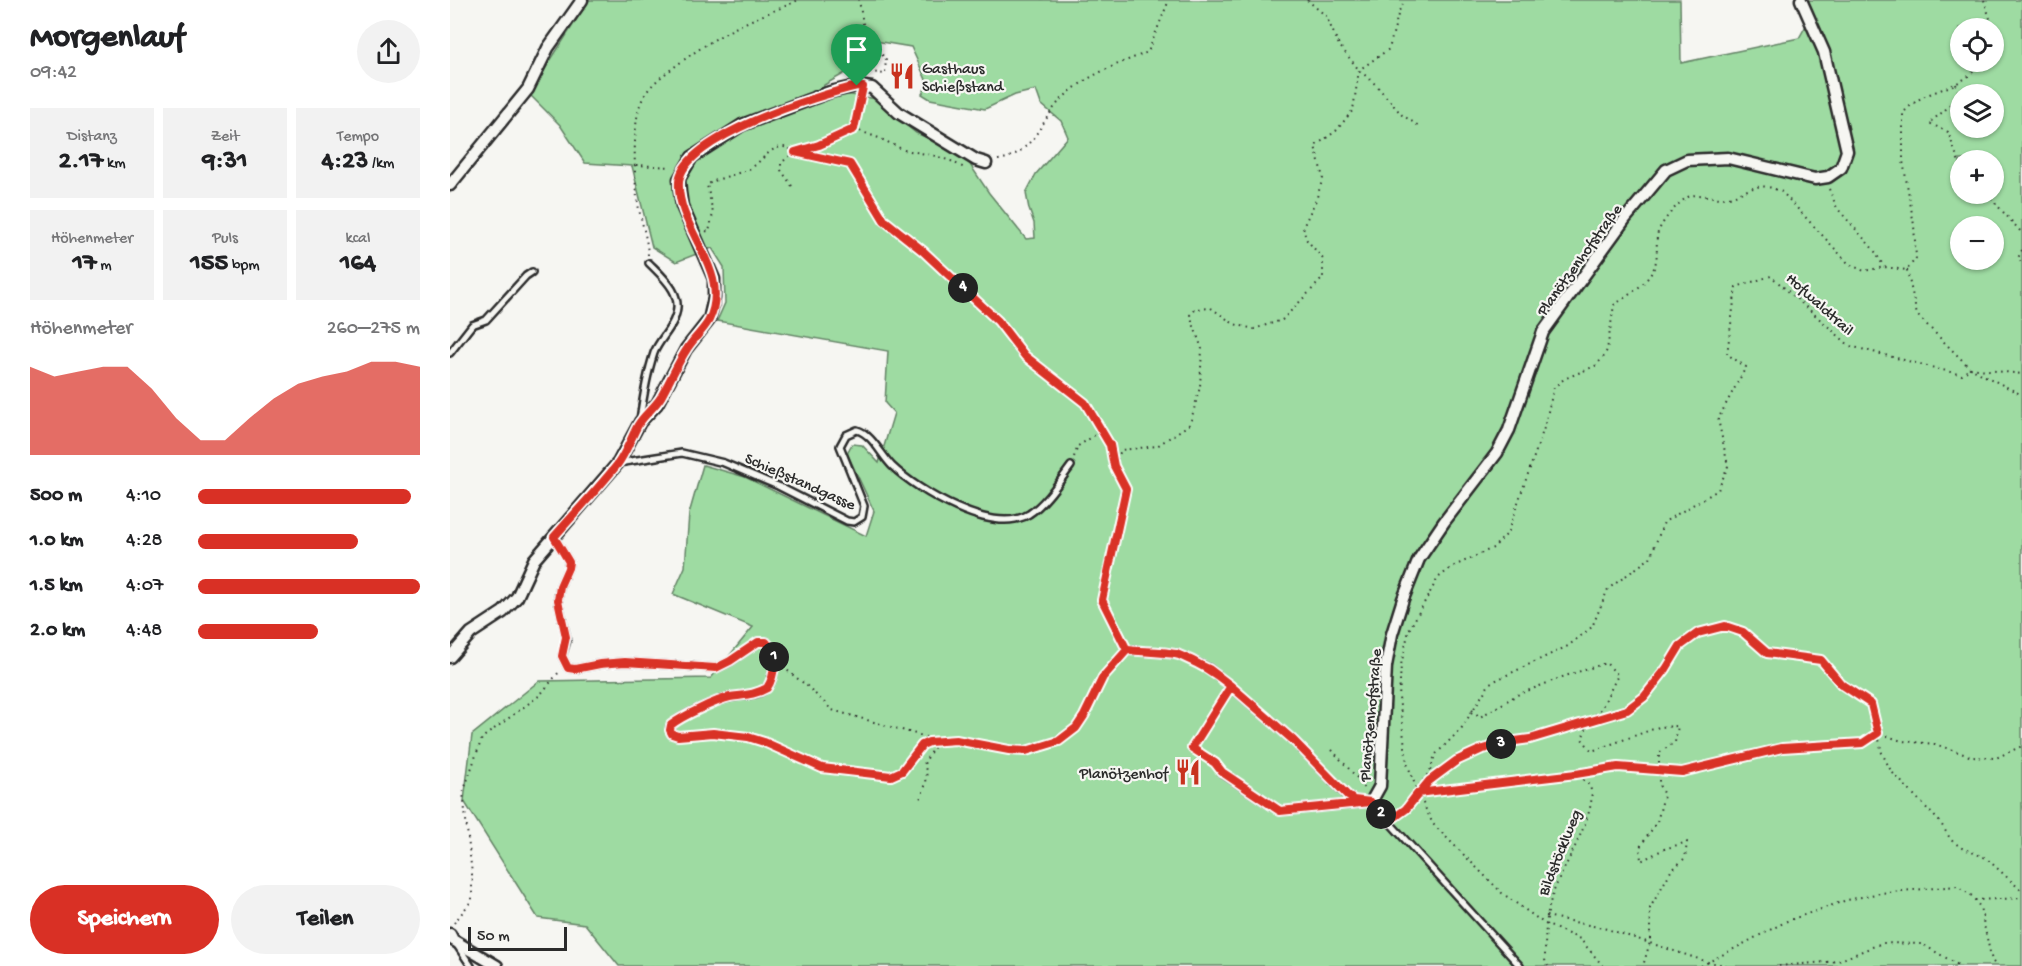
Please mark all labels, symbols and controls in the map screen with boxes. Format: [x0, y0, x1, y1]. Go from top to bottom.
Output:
map controls [1950, 18, 2004, 270]
button: locate [1950, 18, 2004, 72]
text: Morgenlauf [30, 20, 184, 58]
button: share [357, 20, 420, 83]
pin [831, 24, 882, 86]
icon: arrive [840, 33, 873, 66]
restaurant icon: Gasthaus Schießstand [887, 61, 917, 91]
place label: Gasthaus Schießstand [922, 61, 1005, 98]
text: 09:42 [30, 62, 77, 85]
button: layers [1950, 84, 2004, 138]
text: Distanz [67, 128, 117, 147]
text: Zeit [211, 128, 239, 147]
text: Tempo [337, 128, 379, 147]
text: 2.17 [58, 147, 103, 178]
text: 9:31 [202, 147, 248, 178]
text: 4:23 [322, 147, 368, 178]
button: + [1950, 150, 2004, 204]
text: km [103, 155, 126, 174]
text: /km [368, 155, 394, 174]
street label: Planötzenhofstraße [1533, 201, 1628, 321]
button: − [1950, 216, 2004, 270]
text: Höhenmeter [51, 230, 133, 249]
text: Puls [212, 230, 238, 249]
text: kcal [346, 230, 370, 249]
text: 17 [72, 249, 96, 280]
text: 155 [190, 249, 228, 280]
text: 164 [340, 249, 376, 280]
text: m [96, 257, 112, 276]
text: bpm [228, 257, 260, 276]
street label: Hofwaldtrail [1781, 270, 1856, 341]
pin: 4 [948, 273, 978, 303]
text: 4 [959, 278, 967, 297]
text: Höhenmeter [30, 318, 132, 341]
text: 260–275 m [327, 318, 420, 341]
street label: Schießstandgasse [741, 450, 859, 516]
text: 500 m [30, 485, 82, 508]
text: 4:10 [126, 485, 161, 508]
text: 1.0 km [30, 530, 84, 553]
text: 4:28 [126, 530, 163, 553]
text: 1.5 km [30, 575, 83, 598]
text: 4:07 [126, 575, 164, 598]
text: 2.0 km [30, 620, 85, 643]
text: 4:48 [126, 620, 162, 643]
pin: 1 [759, 642, 789, 672]
text: 1 [771, 647, 777, 666]
street label: Planötzenhofstraße [1357, 647, 1388, 784]
pin: 3 [1486, 729, 1516, 759]
text: 3 [1497, 734, 1505, 753]
restaurant icon: Planötzenhof [1173, 757, 1203, 787]
place label: Planötzenhof [1079, 766, 1169, 785]
pin: 2 [1366, 799, 1396, 829]
text: 2 [1377, 804, 1385, 823]
street label: Bildstöcklweg [1535, 808, 1587, 900]
button: Speichern [30, 885, 219, 954]
button: Teilen [231, 885, 420, 954]
scale bar [468, 924, 567, 952]
text: 50 m [477, 928, 510, 947]

